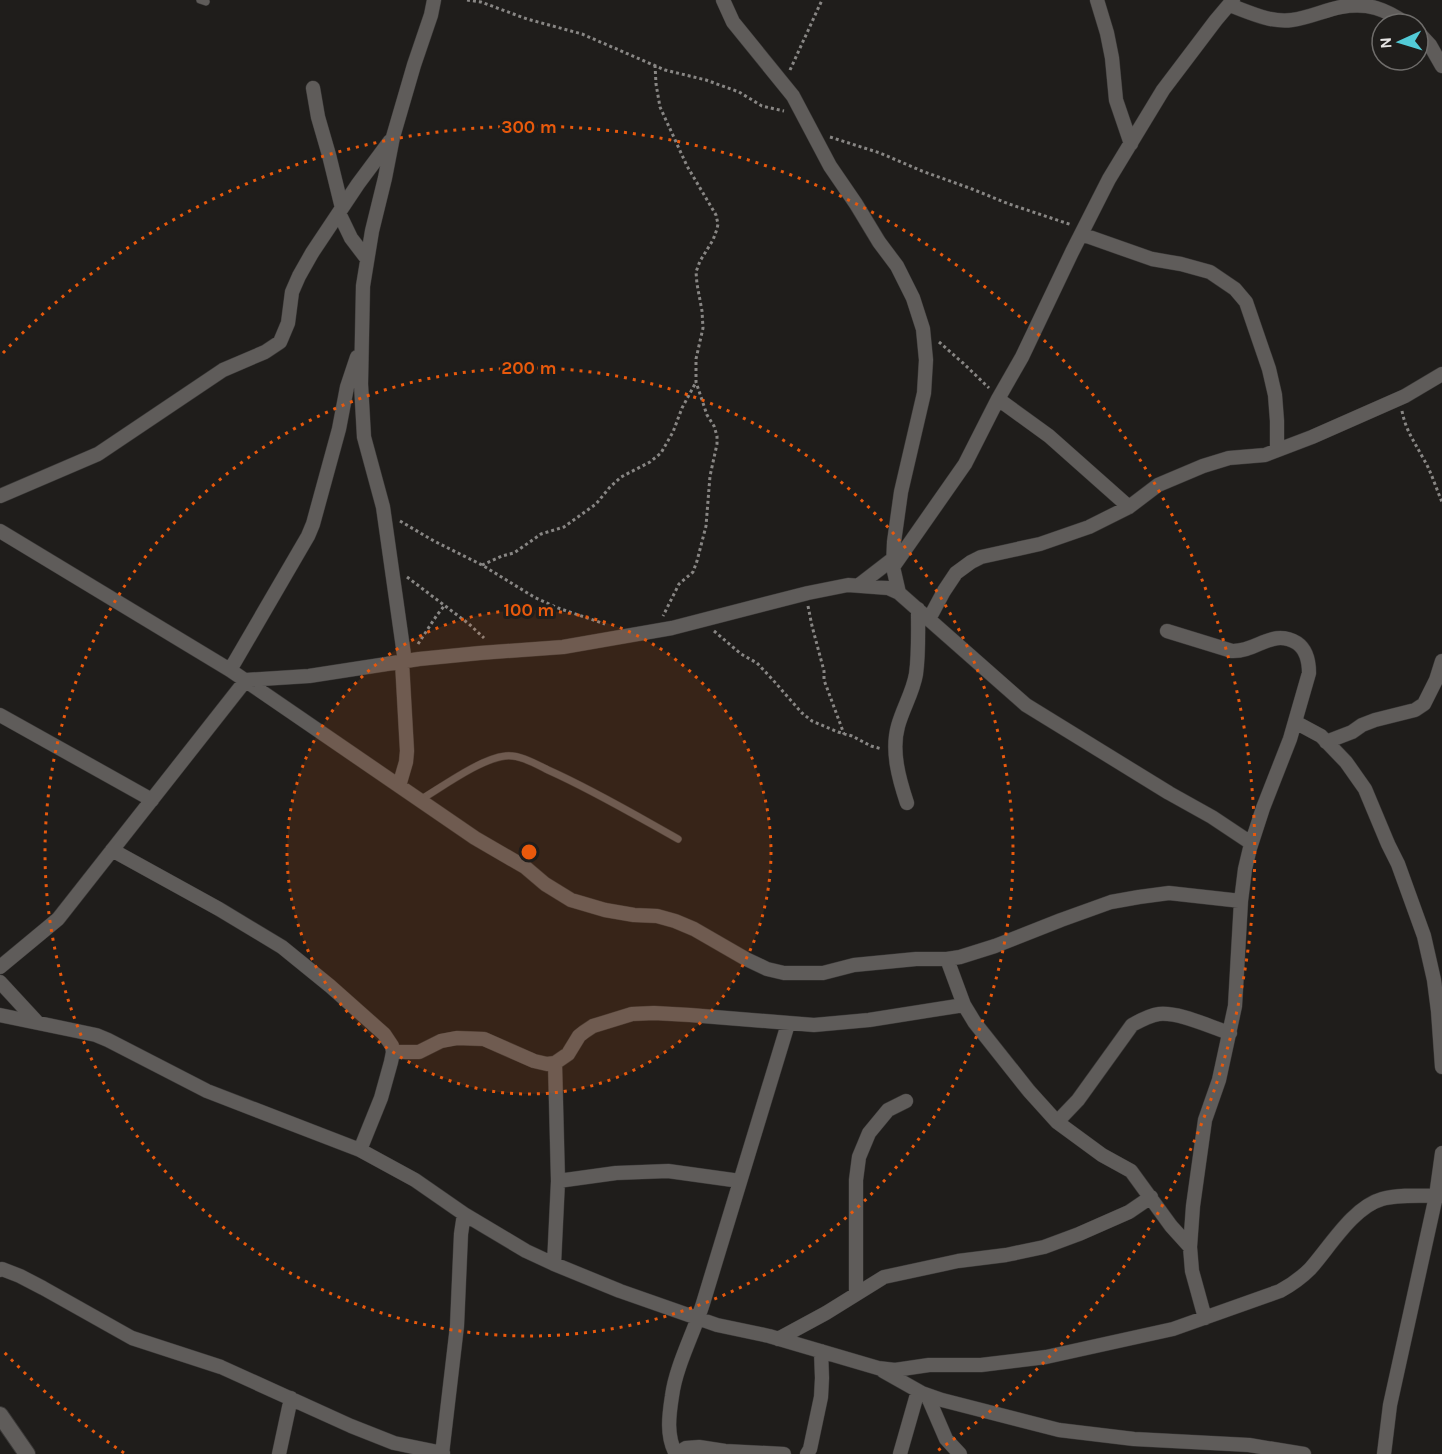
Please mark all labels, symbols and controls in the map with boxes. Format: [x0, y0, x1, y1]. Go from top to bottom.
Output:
north arrow [1370, 12, 1430, 72]
text: N [1376, 37, 1395, 49]
text: 300 m [501, 116, 557, 138]
text: 200 m [501, 357, 557, 379]
text: 100 m [504, 599, 554, 621]
centre of rings [519, 842, 539, 862]

